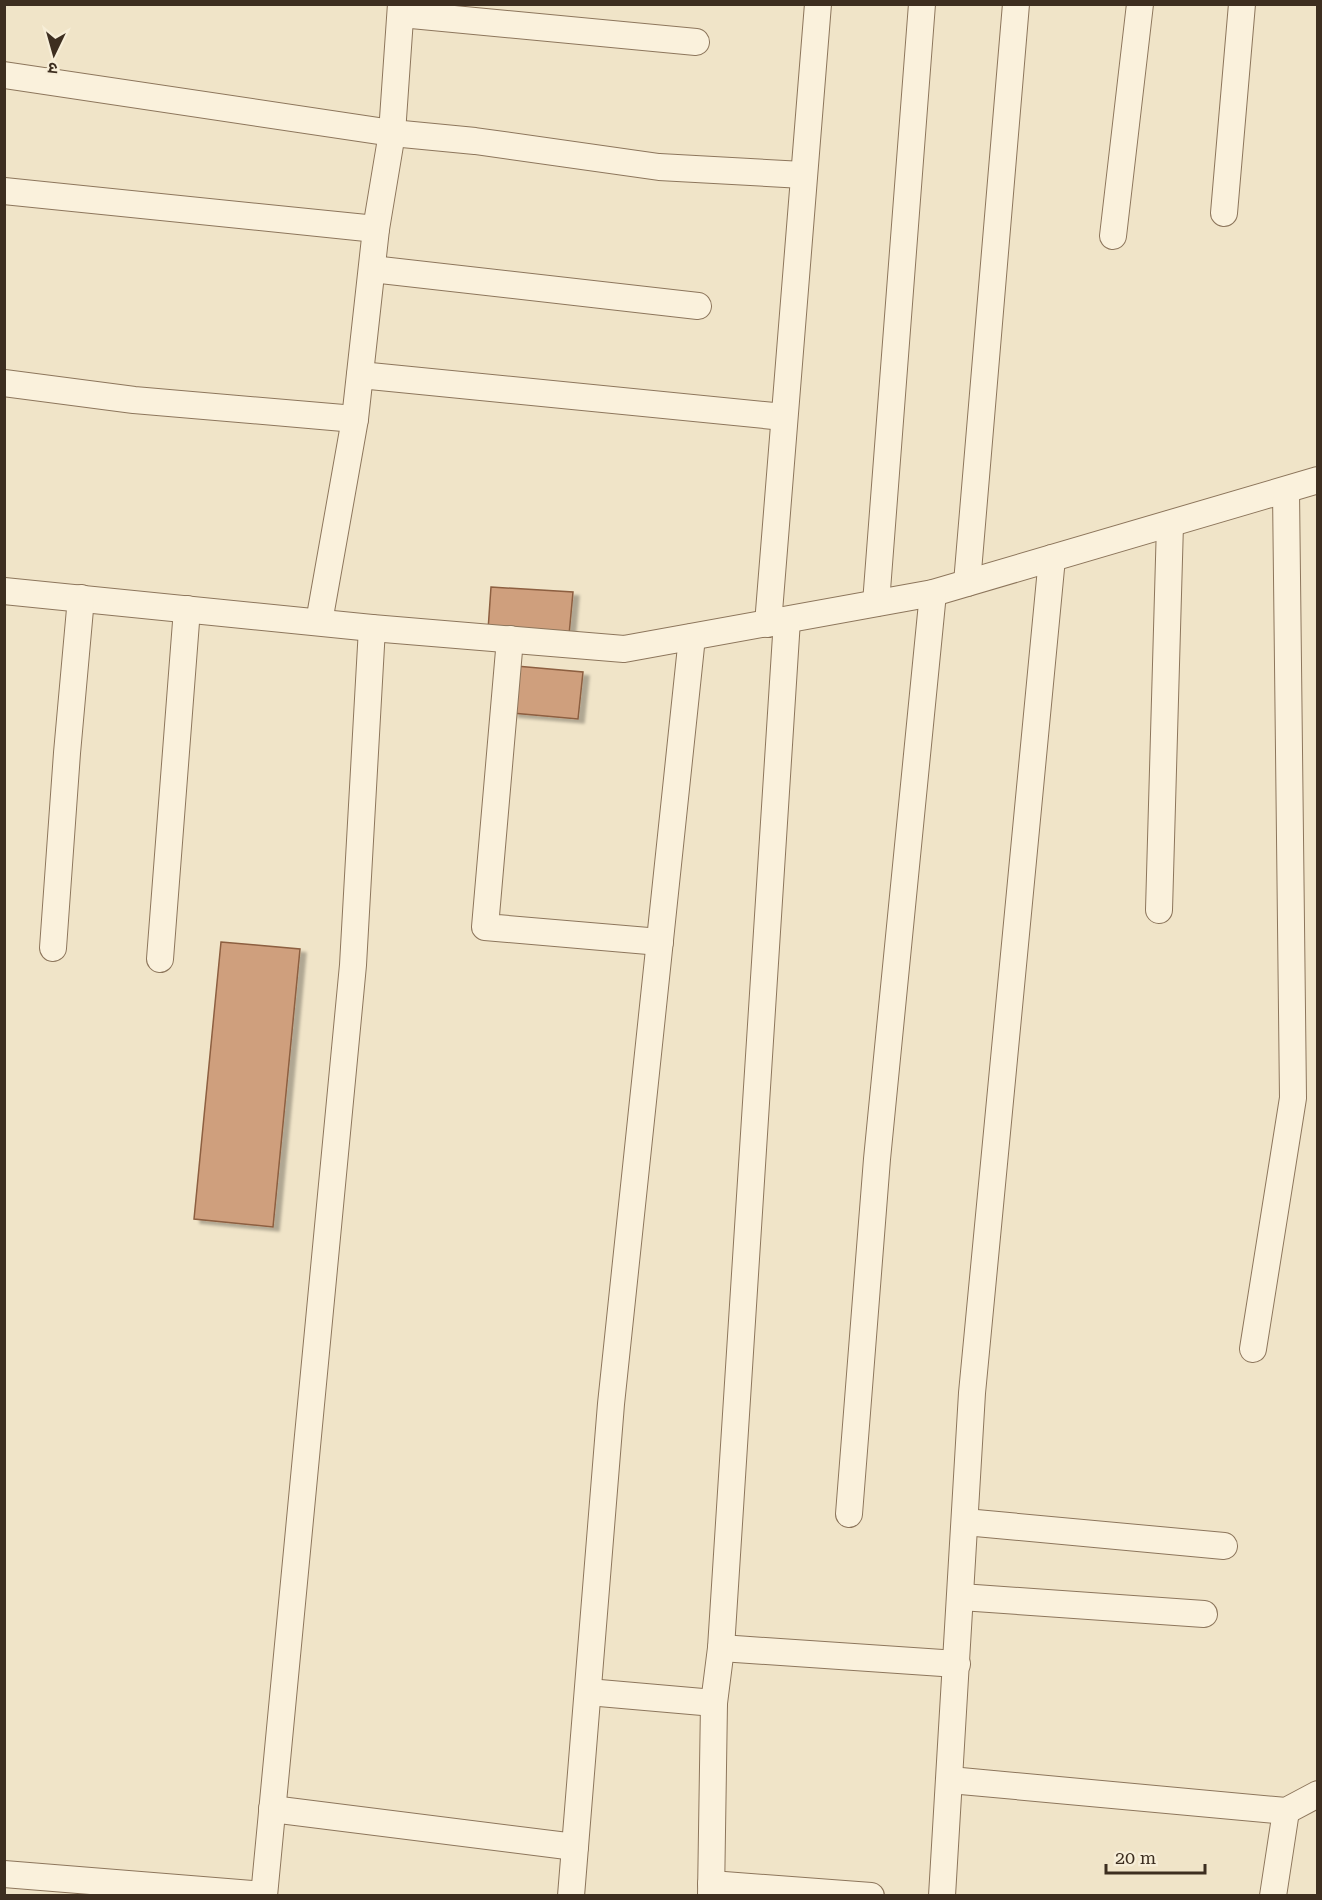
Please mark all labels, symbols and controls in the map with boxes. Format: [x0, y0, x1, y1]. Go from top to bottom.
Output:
north arrow [24, 24, 84, 84]
text: उ [47, 59, 58, 78]
scale bar [1106, 1837, 1205, 1875]
text: 20 m [1115, 1847, 1156, 1868]

